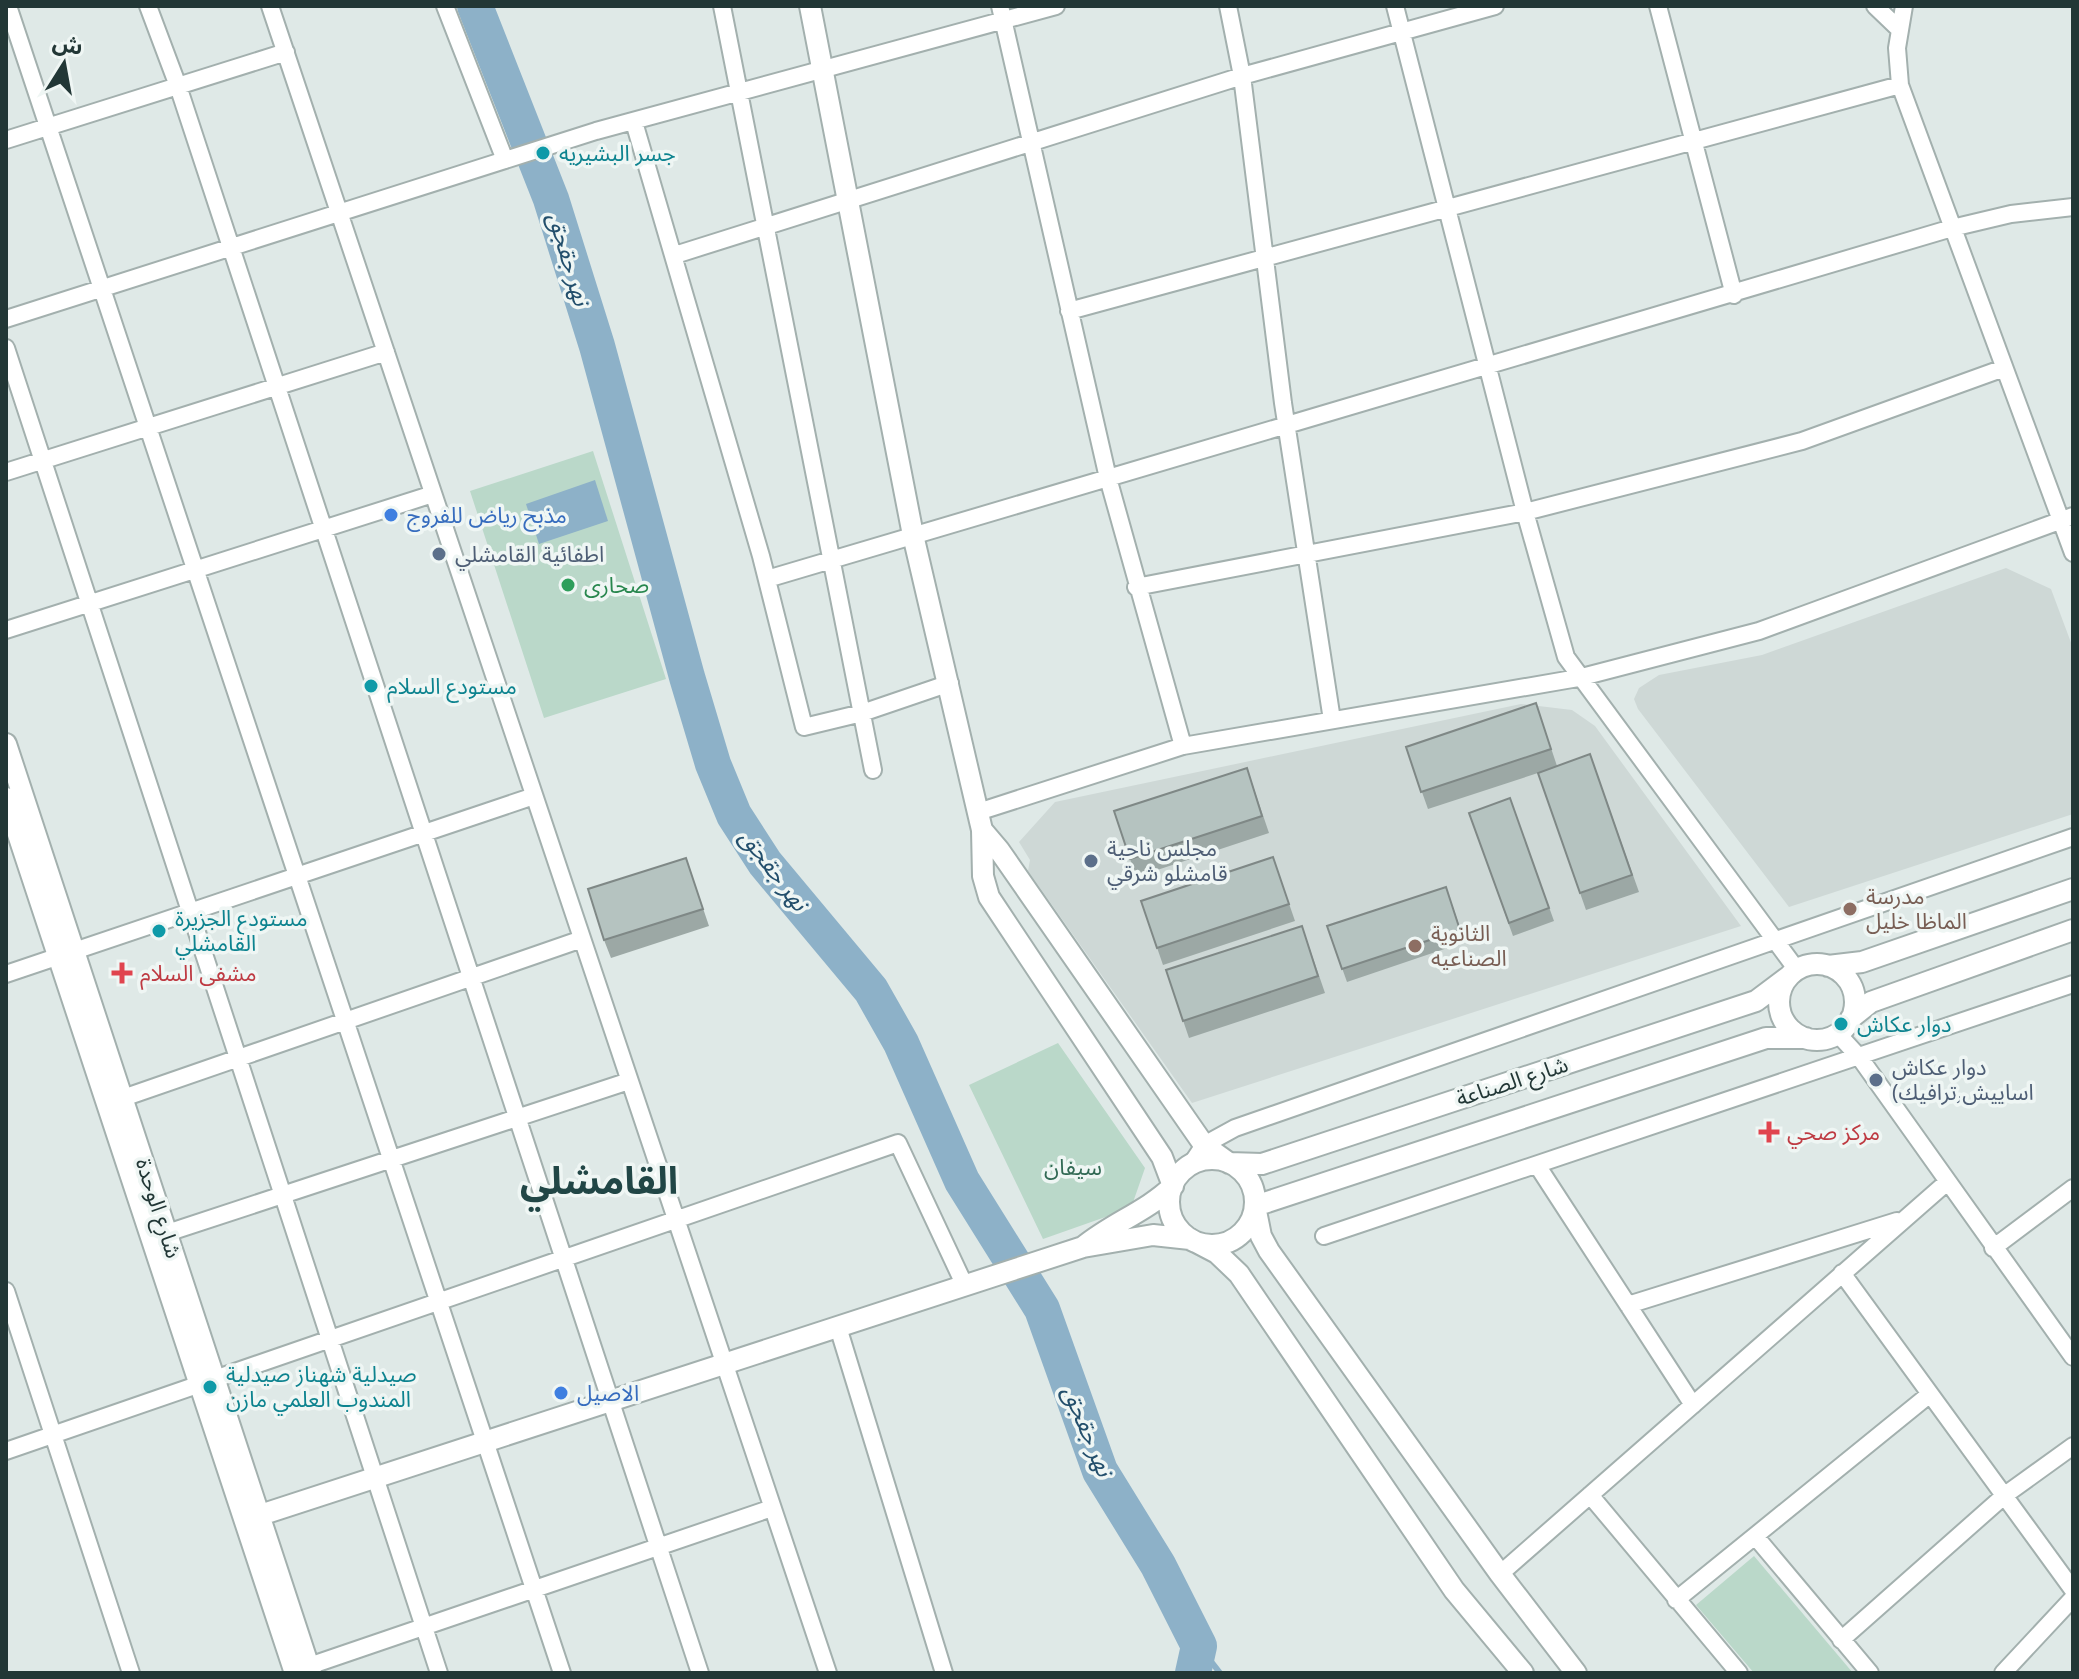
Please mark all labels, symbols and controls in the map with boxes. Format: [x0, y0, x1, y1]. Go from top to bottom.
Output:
north arrow [24, 24, 104, 104]
text: ش [50, 26, 86, 61]
place label: جسر البشيريه [559, 137, 676, 167]
marker: جسر البشيريه [534, 144, 552, 162]
water label: نهر جقجق [541, 208, 600, 311]
place label: مذبح رياض للفروج [407, 499, 567, 532]
marker: مذبح رياض للفروج [382, 506, 400, 524]
place label: اطفائية القامشلي [455, 538, 604, 571]
marker: اطفائية القامشلي [430, 545, 448, 563]
place label: صحارى [584, 569, 649, 599]
marker: صحارى [559, 576, 577, 594]
place label: مستودع السلام [387, 670, 517, 703]
marker: مستودع السلام [362, 677, 380, 695]
water label: نهر جقجق [733, 821, 818, 918]
place label: مجلس ناحية قامشلو شرقي [1107, 832, 1228, 890]
marker: مجلس ناحية قامشلو شرقي [1082, 852, 1100, 870]
place label: مدرسة الماظا خليل [1866, 880, 1967, 935]
marker: مدرسة الماظا خليل [1841, 900, 1859, 918]
place label: مستودع الجزيرة القامشلي [175, 902, 308, 960]
place label: الثانوية الصناعيه [1431, 917, 1507, 972]
marker: مستودع الجزيرة القامشلي [150, 922, 168, 940]
marker: الثانوية الصناعيه [1406, 937, 1424, 955]
place label: مشفى السلام [140, 957, 257, 990]
marker: مشفى السلام [111, 962, 133, 984]
place label: دوار عكاش [1857, 1008, 1952, 1038]
marker: دوار عكاش [1832, 1015, 1850, 1033]
street label: شارع الصناعة [1452, 1048, 1572, 1115]
place label: دوار عكاش (اساييش٫ترافيك [1892, 1051, 2034, 1106]
marker: دوار عكاش (اساييش٫ترافيك [1867, 1071, 1885, 1089]
place label: مركز صحي [1787, 1116, 1880, 1149]
marker: مركز صحي [1758, 1121, 1780, 1143]
park label: سيفان [1044, 1151, 1102, 1181]
district label: القامشلي [520, 1153, 678, 1212]
street label: شارع الوحدة [127, 1154, 190, 1262]
place label: صيدلية شهناز صيدلية المندوب العلمي مازن [226, 1358, 417, 1416]
place label: الاصيل [577, 1377, 639, 1407]
marker: صيدلية شهناز صيدلية المندوب العلمي مازن [201, 1378, 219, 1396]
water label: نهر جقجق [1056, 1380, 1123, 1482]
marker: الاصيل [552, 1384, 570, 1402]

